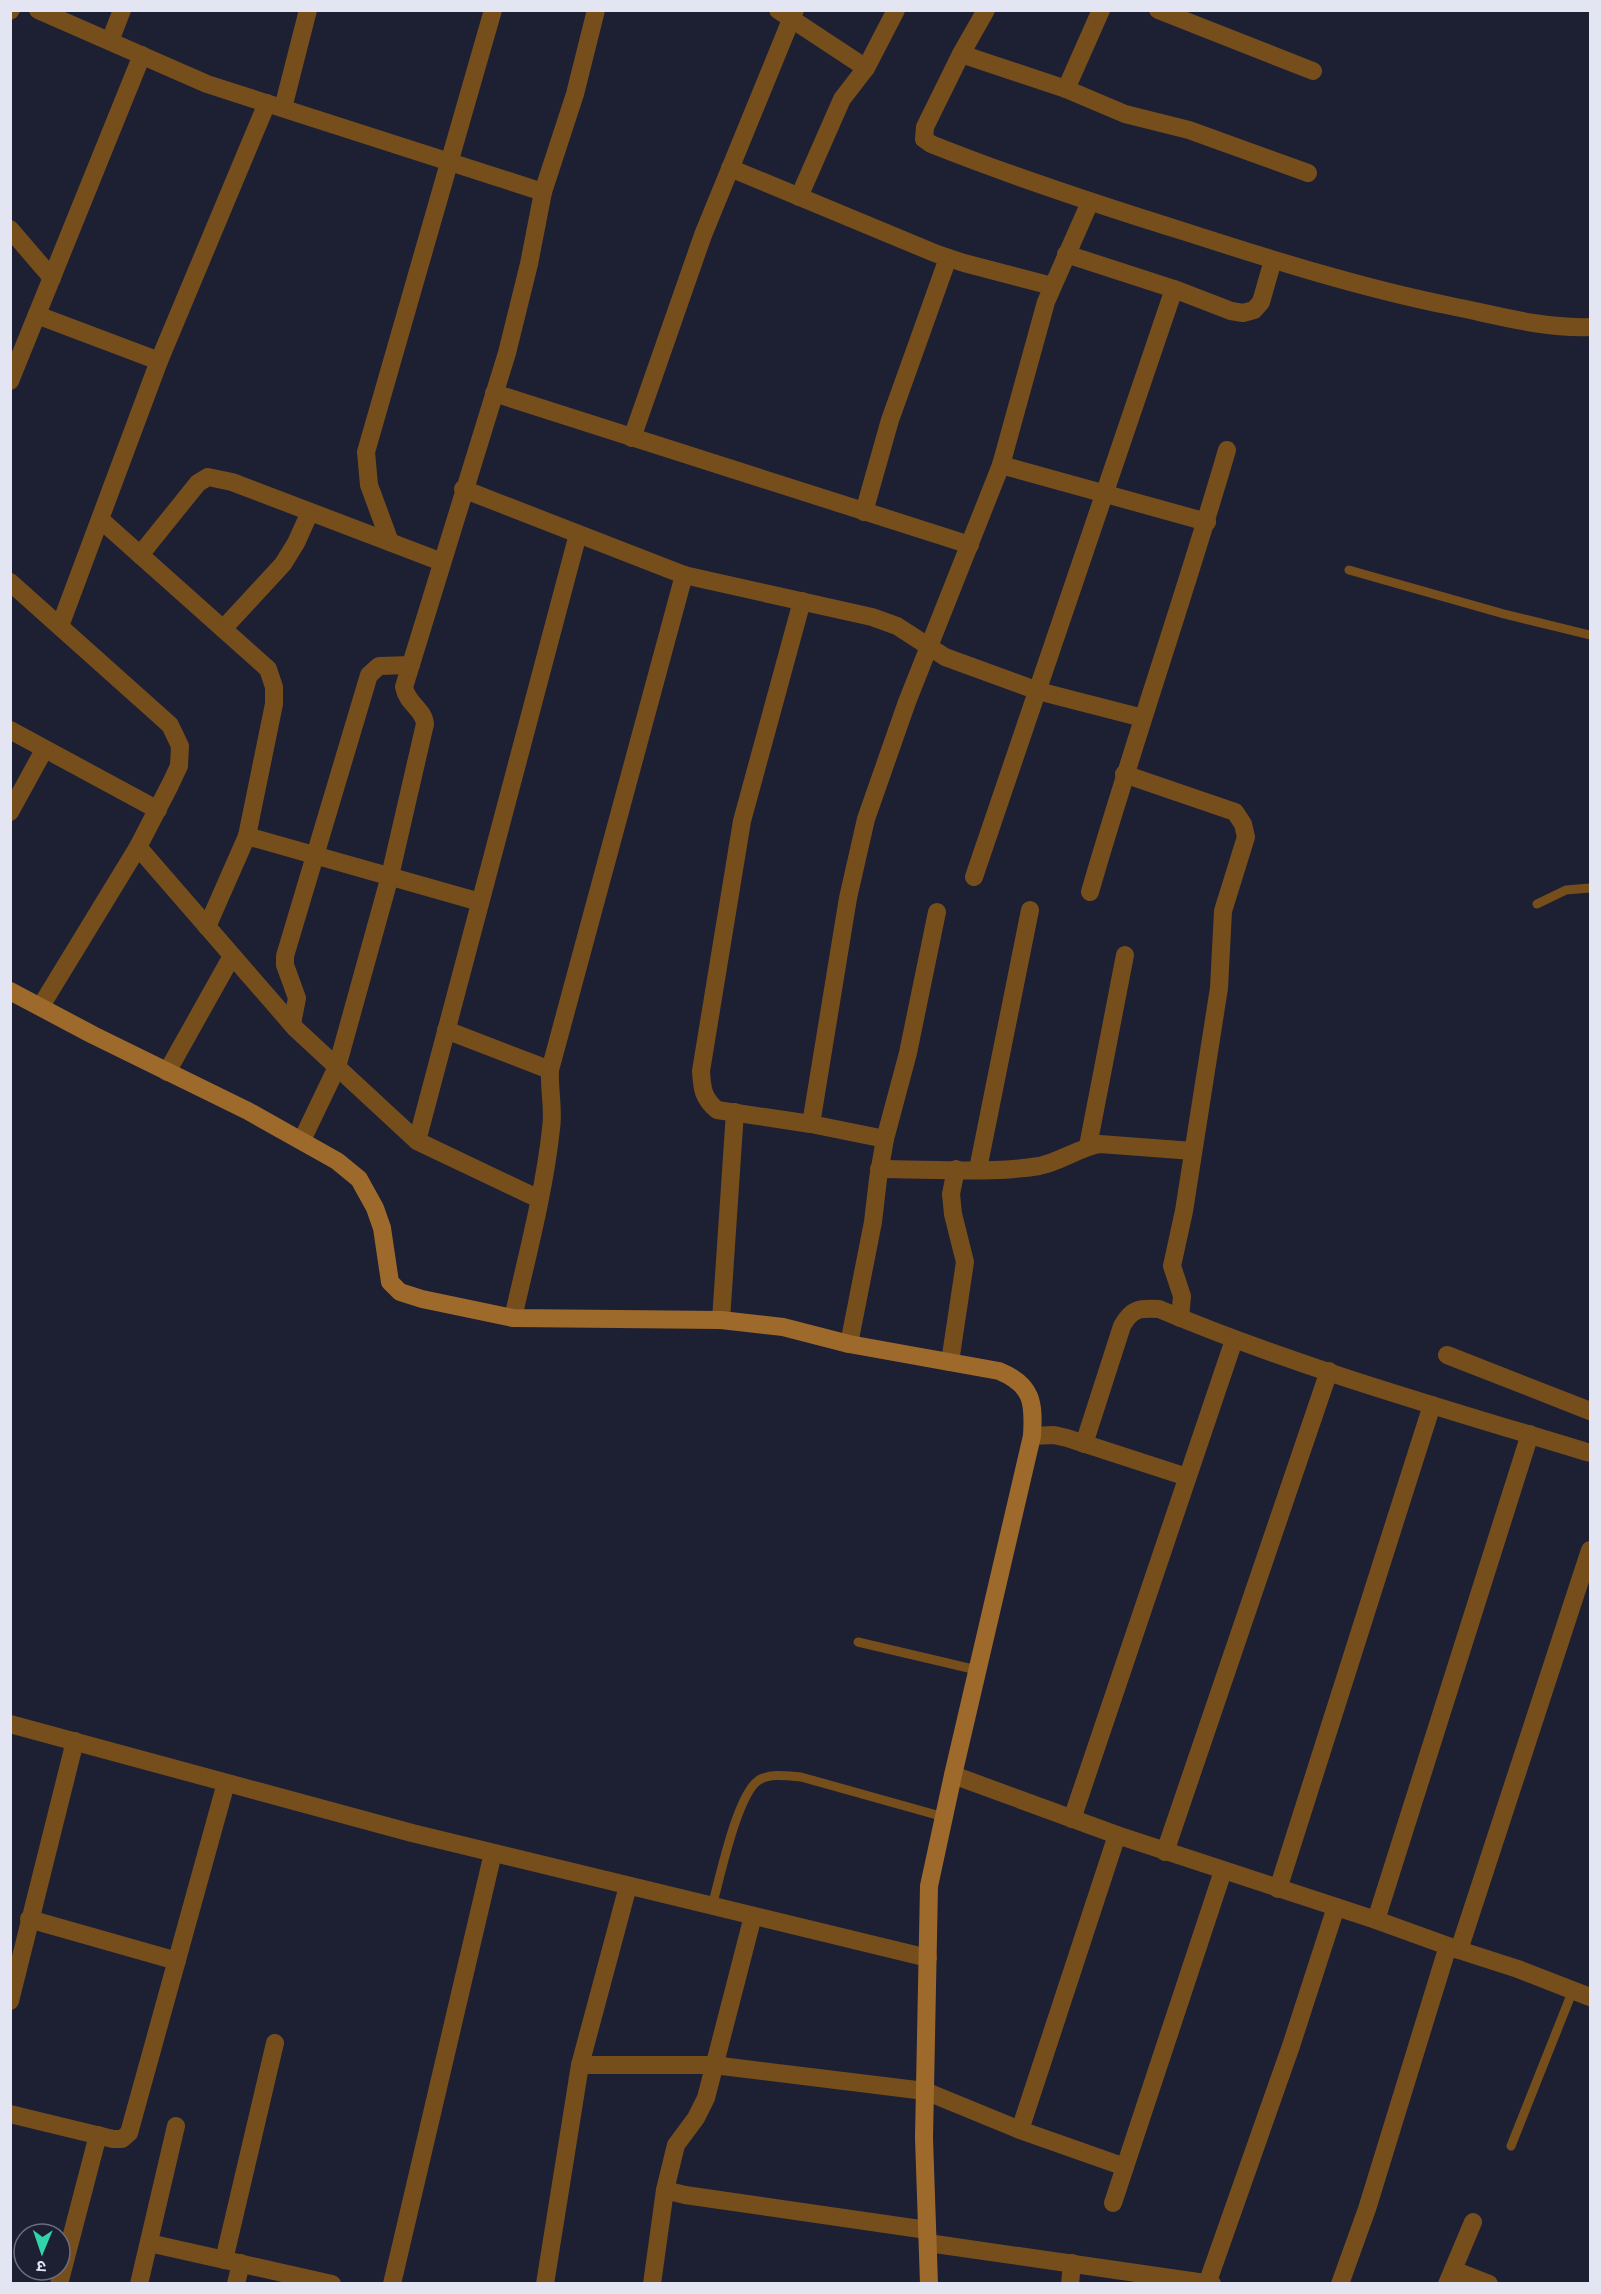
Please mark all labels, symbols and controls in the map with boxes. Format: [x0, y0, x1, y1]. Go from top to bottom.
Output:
north arrow [12, 2222, 72, 2282]
text: उ [36, 2257, 47, 2276]

